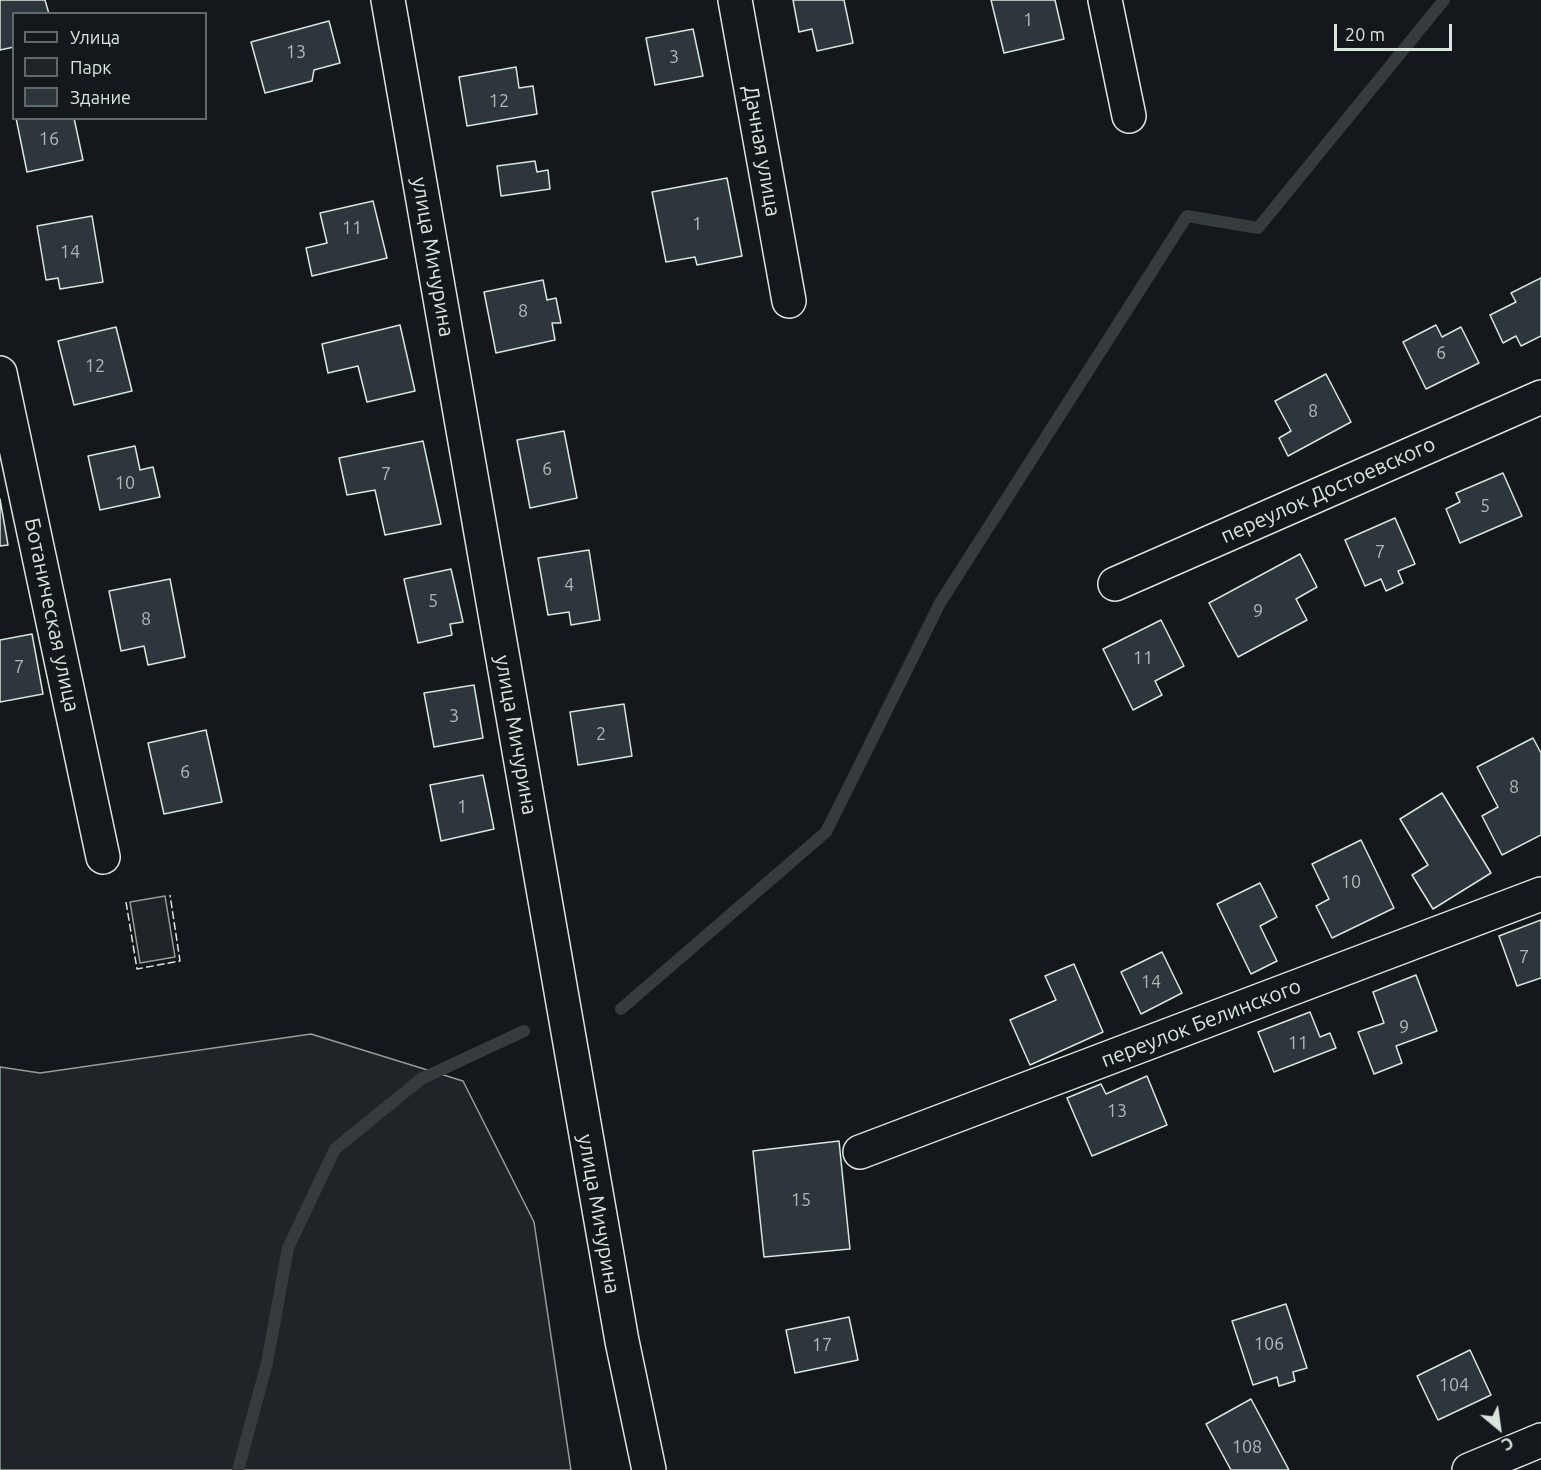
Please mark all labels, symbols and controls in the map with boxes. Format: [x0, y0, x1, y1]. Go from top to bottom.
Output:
house number: 1 [1023, 9, 1033, 31]
legend [12, 12, 207, 120]
scale bar [1337, 12, 1456, 50]
text: 20 m [1345, 24, 1385, 44]
text: Улица [70, 27, 120, 47]
house number: 13 [286, 41, 306, 63]
house number: 3 [669, 46, 679, 68]
text: Парк [70, 57, 111, 77]
street label: Дачная улица [738, 83, 786, 219]
text: Здание [70, 87, 131, 107]
house number: 12 [489, 90, 509, 112]
house number: 16 [39, 128, 59, 150]
street label: улица Мичурина [407, 175, 459, 339]
house number: 1 [692, 213, 702, 235]
house number: 11 [342, 217, 362, 239]
house number: 14 [60, 241, 80, 263]
house number: 8 [518, 300, 528, 322]
house number: 6 [1436, 342, 1446, 364]
house number: 12 [85, 355, 105, 377]
house number: 8 [1308, 400, 1318, 422]
street label: переулок Достоевского [1217, 431, 1439, 549]
house number: 6 [542, 458, 552, 480]
house number: 7 [381, 463, 391, 485]
house number: 10 [115, 472, 135, 494]
house number: 5 [1480, 495, 1490, 517]
street label: Ботаническая улица [19, 516, 85, 714]
house number: 7 [1375, 541, 1385, 563]
house number: 4 [564, 574, 574, 596]
house number: 5 [428, 590, 438, 612]
house number: 9 [1253, 600, 1263, 622]
house number: 8 [141, 608, 151, 630]
house number: 11 [1133, 647, 1153, 669]
street label: улица Мичурина [490, 653, 542, 817]
house number: 7 [14, 656, 24, 678]
house number: 3 [449, 705, 459, 727]
house number: 2 [596, 723, 606, 745]
house number: 6 [180, 761, 190, 783]
house number: 8 [1509, 776, 1519, 798]
house number: 1 [457, 796, 467, 818]
house number: 10 [1341, 871, 1361, 893]
house number: 7 [1519, 946, 1529, 968]
house number: 14 [1141, 971, 1161, 993]
street label: переулок Белинского [1097, 973, 1305, 1073]
house number: 9 [1399, 1016, 1409, 1038]
house number: 11 [1288, 1032, 1308, 1054]
house number: 13 [1107, 1100, 1127, 1122]
street label: улица Мичурина [573, 1132, 625, 1296]
house number: 15 [791, 1189, 811, 1211]
house number: 106 [1254, 1333, 1284, 1355]
house number: 17 [812, 1334, 832, 1356]
house number: 104 [1439, 1374, 1469, 1396]
north arrow [1469, 1398, 1529, 1458]
text: С [1499, 1433, 1517, 1454]
house number: 108 [1232, 1436, 1262, 1458]

